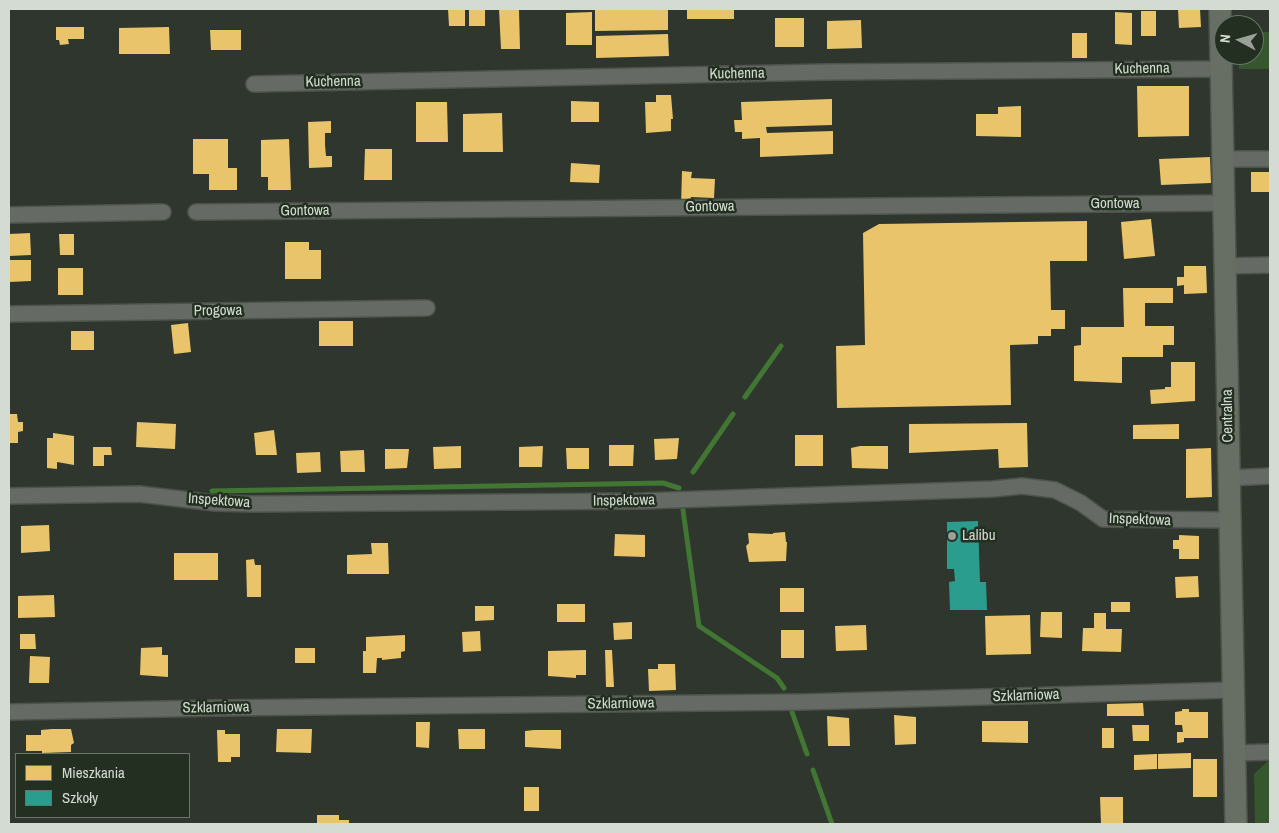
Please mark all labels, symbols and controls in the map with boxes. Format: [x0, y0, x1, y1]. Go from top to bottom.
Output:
north arrow [1214, 15, 1264, 65]
text: N [1216, 33, 1234, 44]
street label: Kuchenna [1114, 60, 1170, 78]
street label: Kuchenna [709, 65, 765, 83]
street label: Kuchenna [305, 73, 361, 91]
street label: Gontowa [1090, 195, 1140, 213]
street label: Gontowa [685, 198, 735, 216]
street label: Gontowa [280, 202, 330, 220]
street label: Progowa [194, 302, 242, 320]
street label: Centralna [1219, 389, 1237, 443]
street label: Inspektowa [187, 490, 251, 512]
street label: Inspektowa [593, 491, 655, 511]
street label: Inspektowa [1109, 510, 1171, 530]
place label: Lalibu [962, 527, 996, 545]
marker: Lalibu [946, 530, 958, 542]
street label: Szklarniowa [992, 686, 1060, 706]
street label: Szklarniowa [587, 694, 655, 714]
street label: Szklarniowa [182, 698, 250, 718]
legend [15, 753, 190, 818]
text: Mieszkania [62, 762, 125, 783]
text: Szkoły [62, 787, 98, 808]

